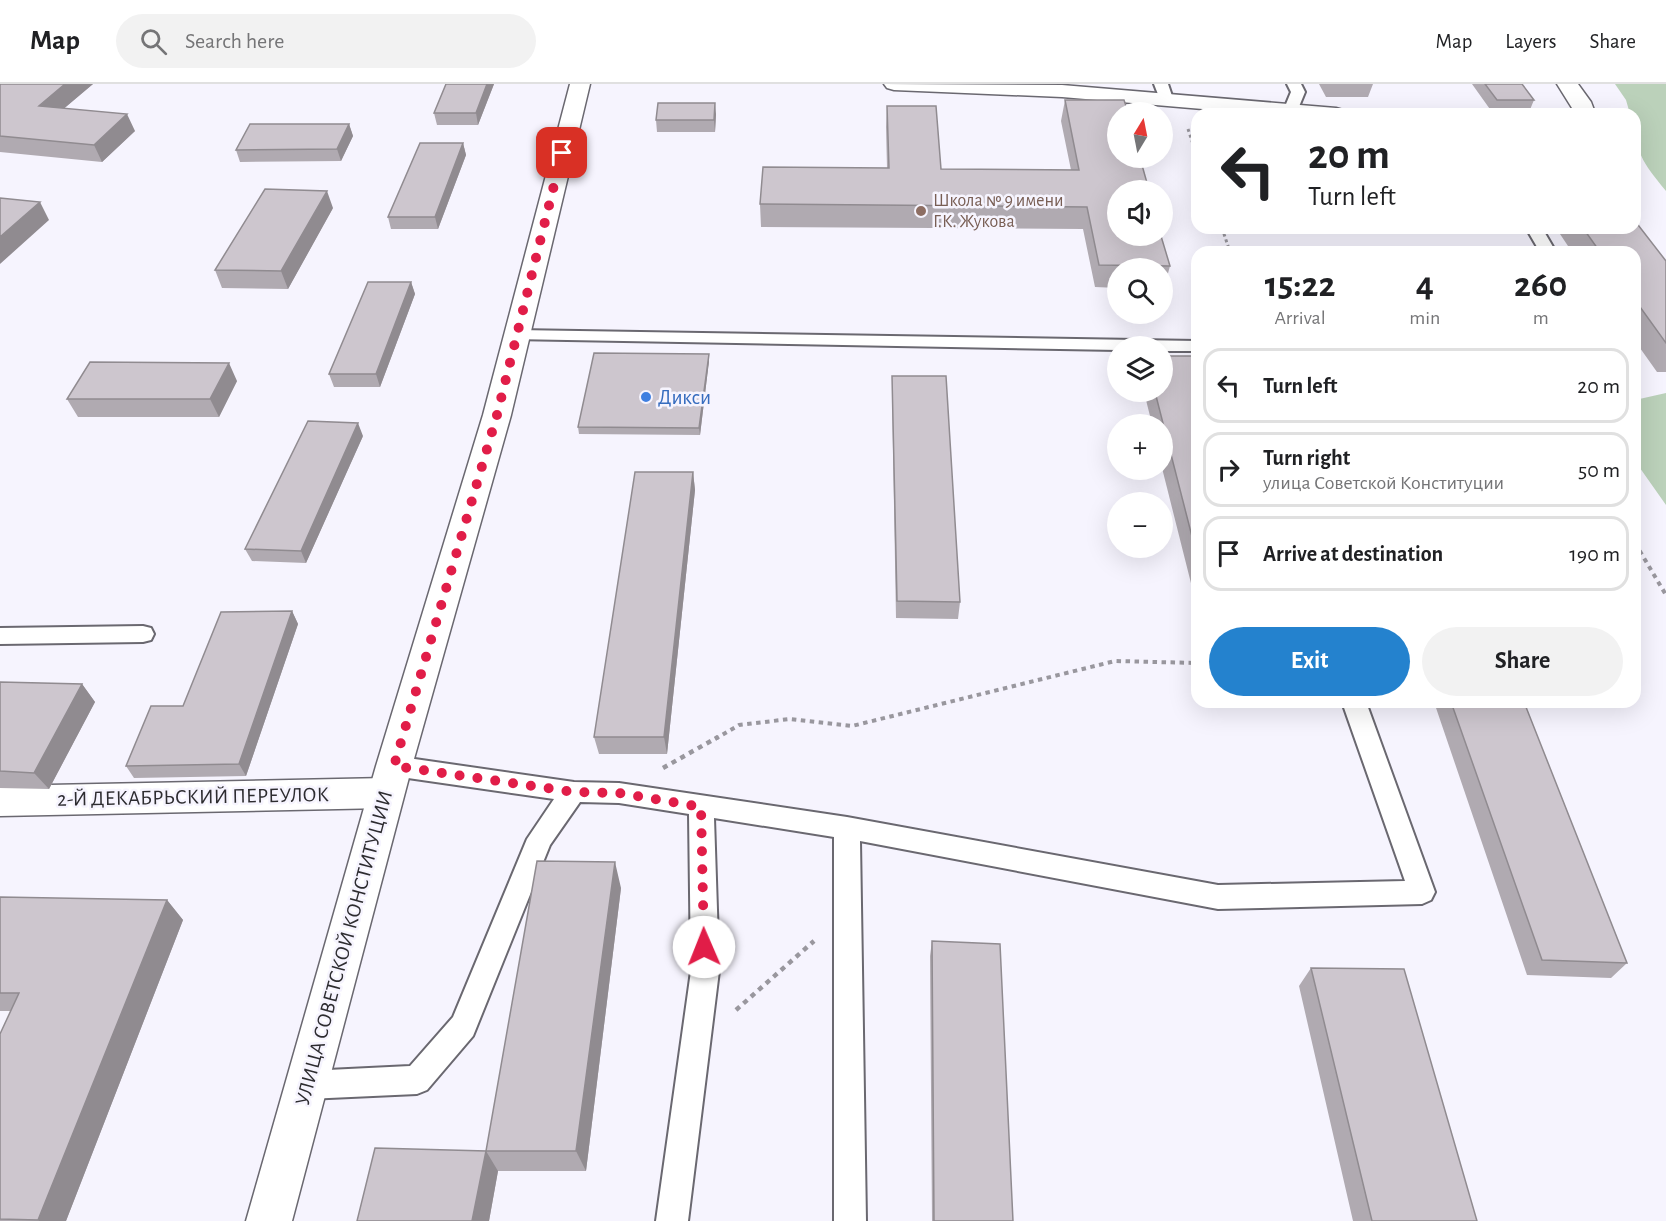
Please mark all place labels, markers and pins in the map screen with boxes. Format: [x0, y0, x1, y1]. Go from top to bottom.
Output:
pin [536, 127, 587, 178]
place label: Школа № 9 имени Г.К. Жукова [933, 192, 1064, 231]
marker: Школа № 9 имени Г.К. Жукова [914, 204, 928, 218]
place label: Дикси [658, 387, 711, 408]
marker: Дикси [639, 390, 653, 404]

